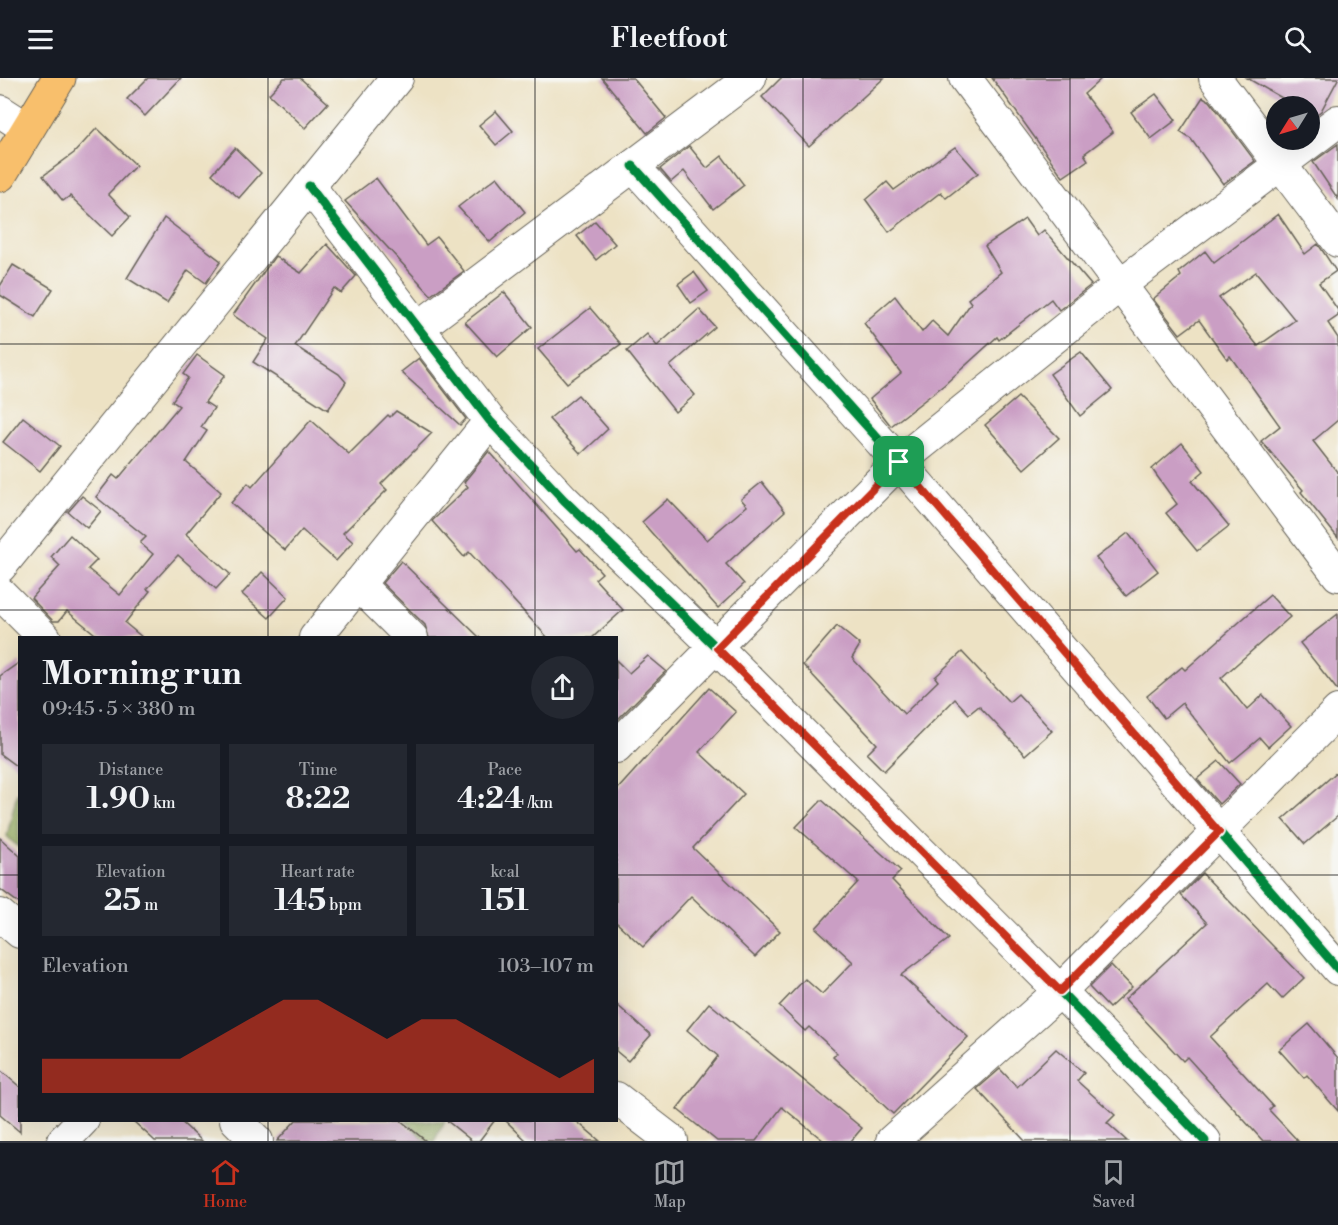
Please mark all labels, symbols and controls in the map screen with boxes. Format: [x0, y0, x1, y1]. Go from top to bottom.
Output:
text: Fleetfoot [611, 22, 727, 56]
icon: menu [24, 23, 57, 56]
icon: search [1281, 23, 1314, 56]
north arrow [1266, 96, 1320, 150]
map controls [1266, 96, 1320, 150]
pin [873, 436, 924, 487]
icon: arrive [882, 445, 915, 478]
text: Morning run [42, 654, 242, 695]
button: share [531, 656, 594, 719]
text: 09:45 · 5 × 380 m [42, 697, 195, 722]
text: Distance [99, 760, 163, 780]
text: Time [299, 760, 337, 780]
text: Pace [488, 760, 522, 780]
text: 1.90 [86, 780, 150, 818]
text: 8:22 [286, 780, 350, 818]
text: 4:24 [457, 780, 524, 818]
text: km [150, 793, 176, 813]
text: /km [524, 793, 553, 813]
text: Elevation [96, 862, 166, 882]
text: Heart rate [281, 862, 355, 882]
text: kcal [490, 862, 520, 882]
text: 25 [104, 882, 141, 920]
text: 145 [274, 882, 326, 920]
text: 151 [481, 882, 529, 920]
text: m [141, 895, 158, 915]
text: bpm [326, 895, 362, 915]
text: Elevation [42, 954, 129, 979]
text: 103–107 m [498, 954, 594, 979]
tab: Home [203, 1156, 247, 1212]
tab: Map [653, 1156, 686, 1212]
tab: Saved [1093, 1156, 1135, 1212]

